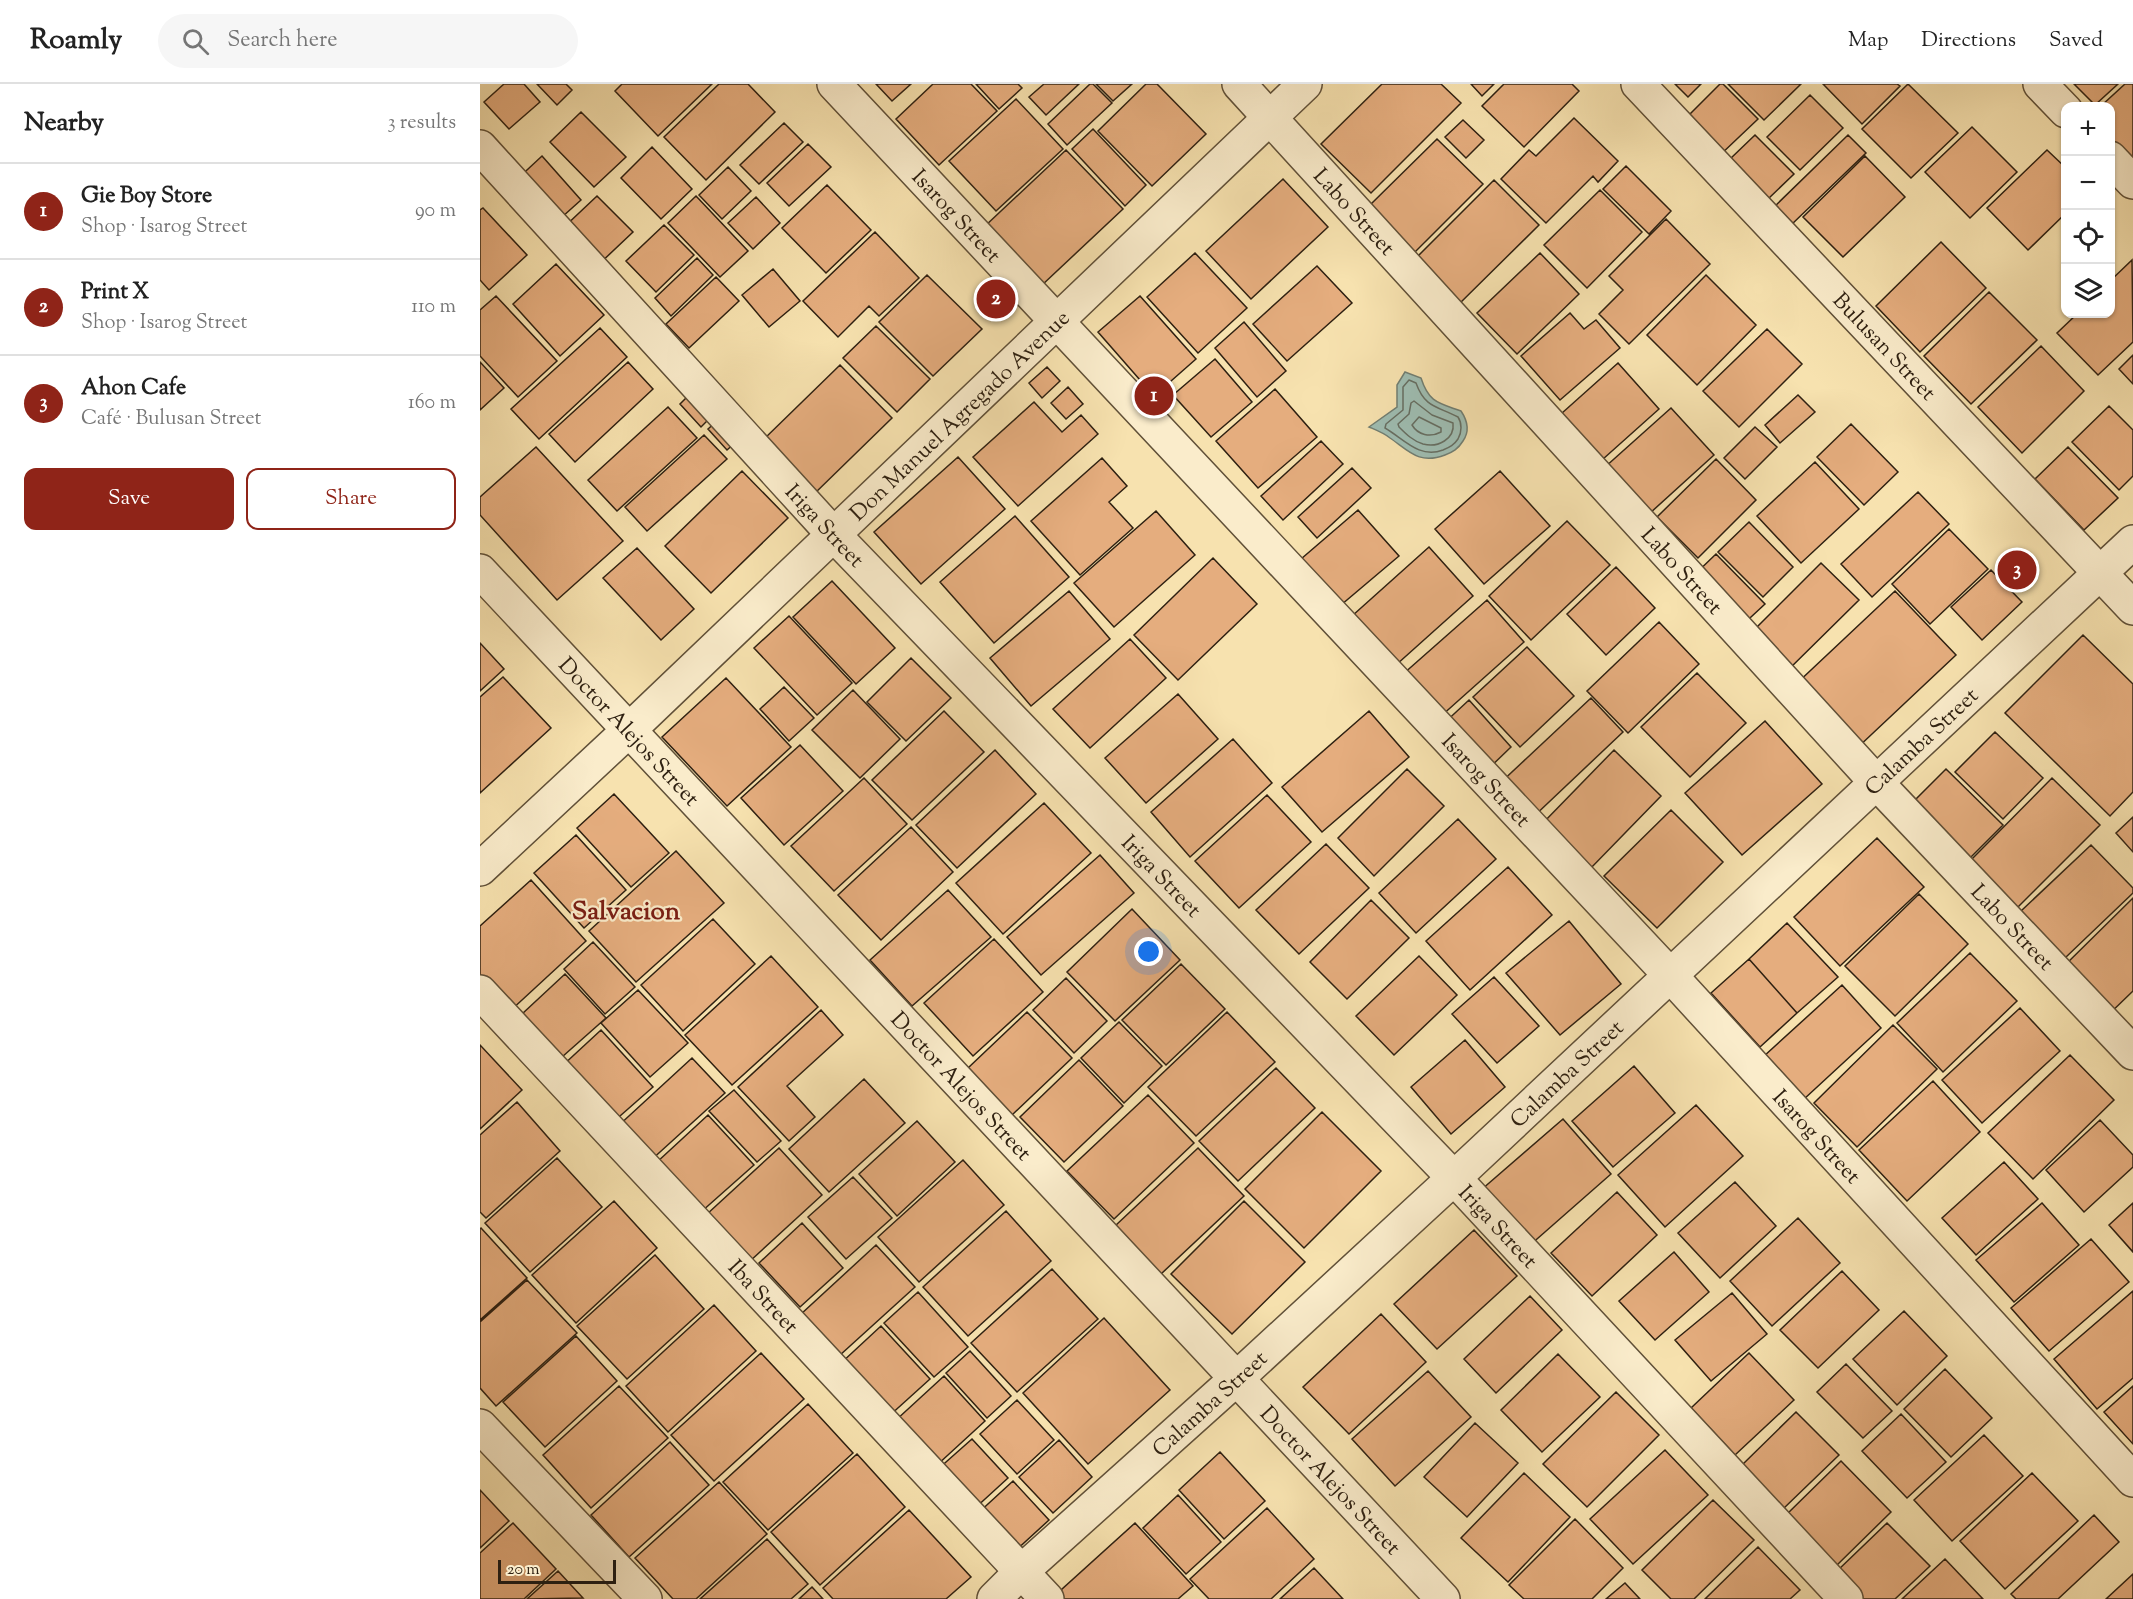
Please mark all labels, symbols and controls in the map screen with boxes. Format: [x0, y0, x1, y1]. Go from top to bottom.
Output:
search box [158, 14, 578, 68]
text: Roamly [30, 21, 122, 61]
icon: search [179, 25, 212, 58]
text: Search here [227, 25, 338, 57]
text: Map [1848, 26, 1888, 56]
text: Directions [1921, 26, 2016, 56]
text: Saved [2049, 26, 2103, 56]
map controls [2061, 102, 2115, 318]
button: + [2061, 102, 2115, 156]
text: Nearby [24, 105, 104, 142]
text: 3 results [387, 109, 456, 138]
button: − [2061, 156, 2115, 210]
street label: Labo Street [1304, 162, 1402, 264]
street label: Isarog Street [903, 163, 1007, 272]
text: Gie Boy Store [81, 181, 212, 213]
text: 1 [40, 197, 47, 226]
text: 90 m [415, 197, 456, 226]
button: locate [2061, 210, 2115, 264]
text: Shop · Isarog Street [81, 213, 247, 242]
button: layers [2061, 264, 2115, 318]
pin: 2 [976, 276, 1016, 322]
text: Print X [81, 277, 149, 309]
street label: Bulusan Street [1824, 286, 1943, 409]
text: 2 [39, 293, 48, 322]
text: 110 m [411, 293, 456, 322]
street label: Don Manuel Agregado Avenue [844, 304, 1078, 530]
text: Shop · Isarog Street [81, 309, 247, 338]
text: Ahon Cafe [81, 373, 186, 405]
pin: 1 [1134, 374, 1174, 418]
text: 3 [39, 389, 48, 418]
text: 160 m [408, 389, 456, 418]
text: Café · Bulusan Street [81, 405, 261, 434]
button: Save [24, 468, 234, 530]
button: Share [246, 468, 456, 530]
street label: Iriga Street [776, 478, 871, 576]
street label: Labo Street [1632, 521, 1729, 623]
pin: 3 [1998, 548, 2036, 592]
street label: Doctor Alejos Street [549, 651, 706, 815]
street label: Calamba Street [1859, 681, 1987, 805]
street label: Isarog Street [1432, 728, 1537, 836]
street label: Iriga Street [1112, 829, 1208, 926]
street label: Labo Street [1962, 878, 2060, 979]
district label: Salvacion [572, 894, 681, 931]
your location [1134, 937, 1163, 966]
street label: Doctor Alejos Street [882, 1006, 1038, 1170]
street label: Calamba Street [1504, 1014, 1632, 1137]
street label: Isarog Street [1763, 1083, 1867, 1193]
street label: Iriga Street [1449, 1179, 1544, 1277]
street label: Iba Street [719, 1254, 805, 1343]
street label: Calamba Street [1146, 1344, 1276, 1466]
street label: Doctor Alejos Street [1251, 1400, 1407, 1564]
scale bar [498, 1557, 616, 1584]
text: 20 m [507, 1559, 540, 1582]

